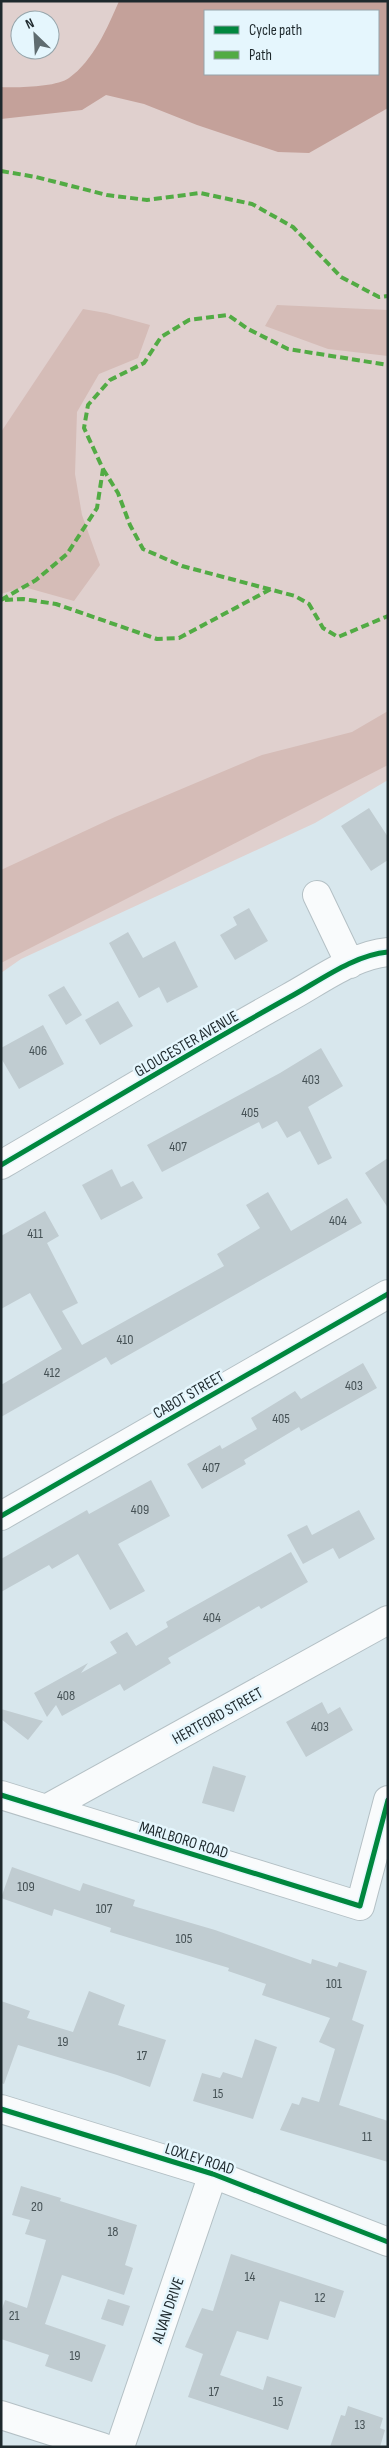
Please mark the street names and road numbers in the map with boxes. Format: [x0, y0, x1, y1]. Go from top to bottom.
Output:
street label: GLOUCESTER AVENUE [132, 1007, 242, 1082]
street label: CABOT STREET [150, 1367, 228, 1423]
street label: HERTFORD STREET [169, 1683, 267, 1749]
street label: MARLBORO ROAD [137, 1818, 231, 1863]
street label: LOXLEY ROAD [163, 2139, 237, 2180]
street label: ALVAN DRIVE [148, 2275, 189, 2347]

